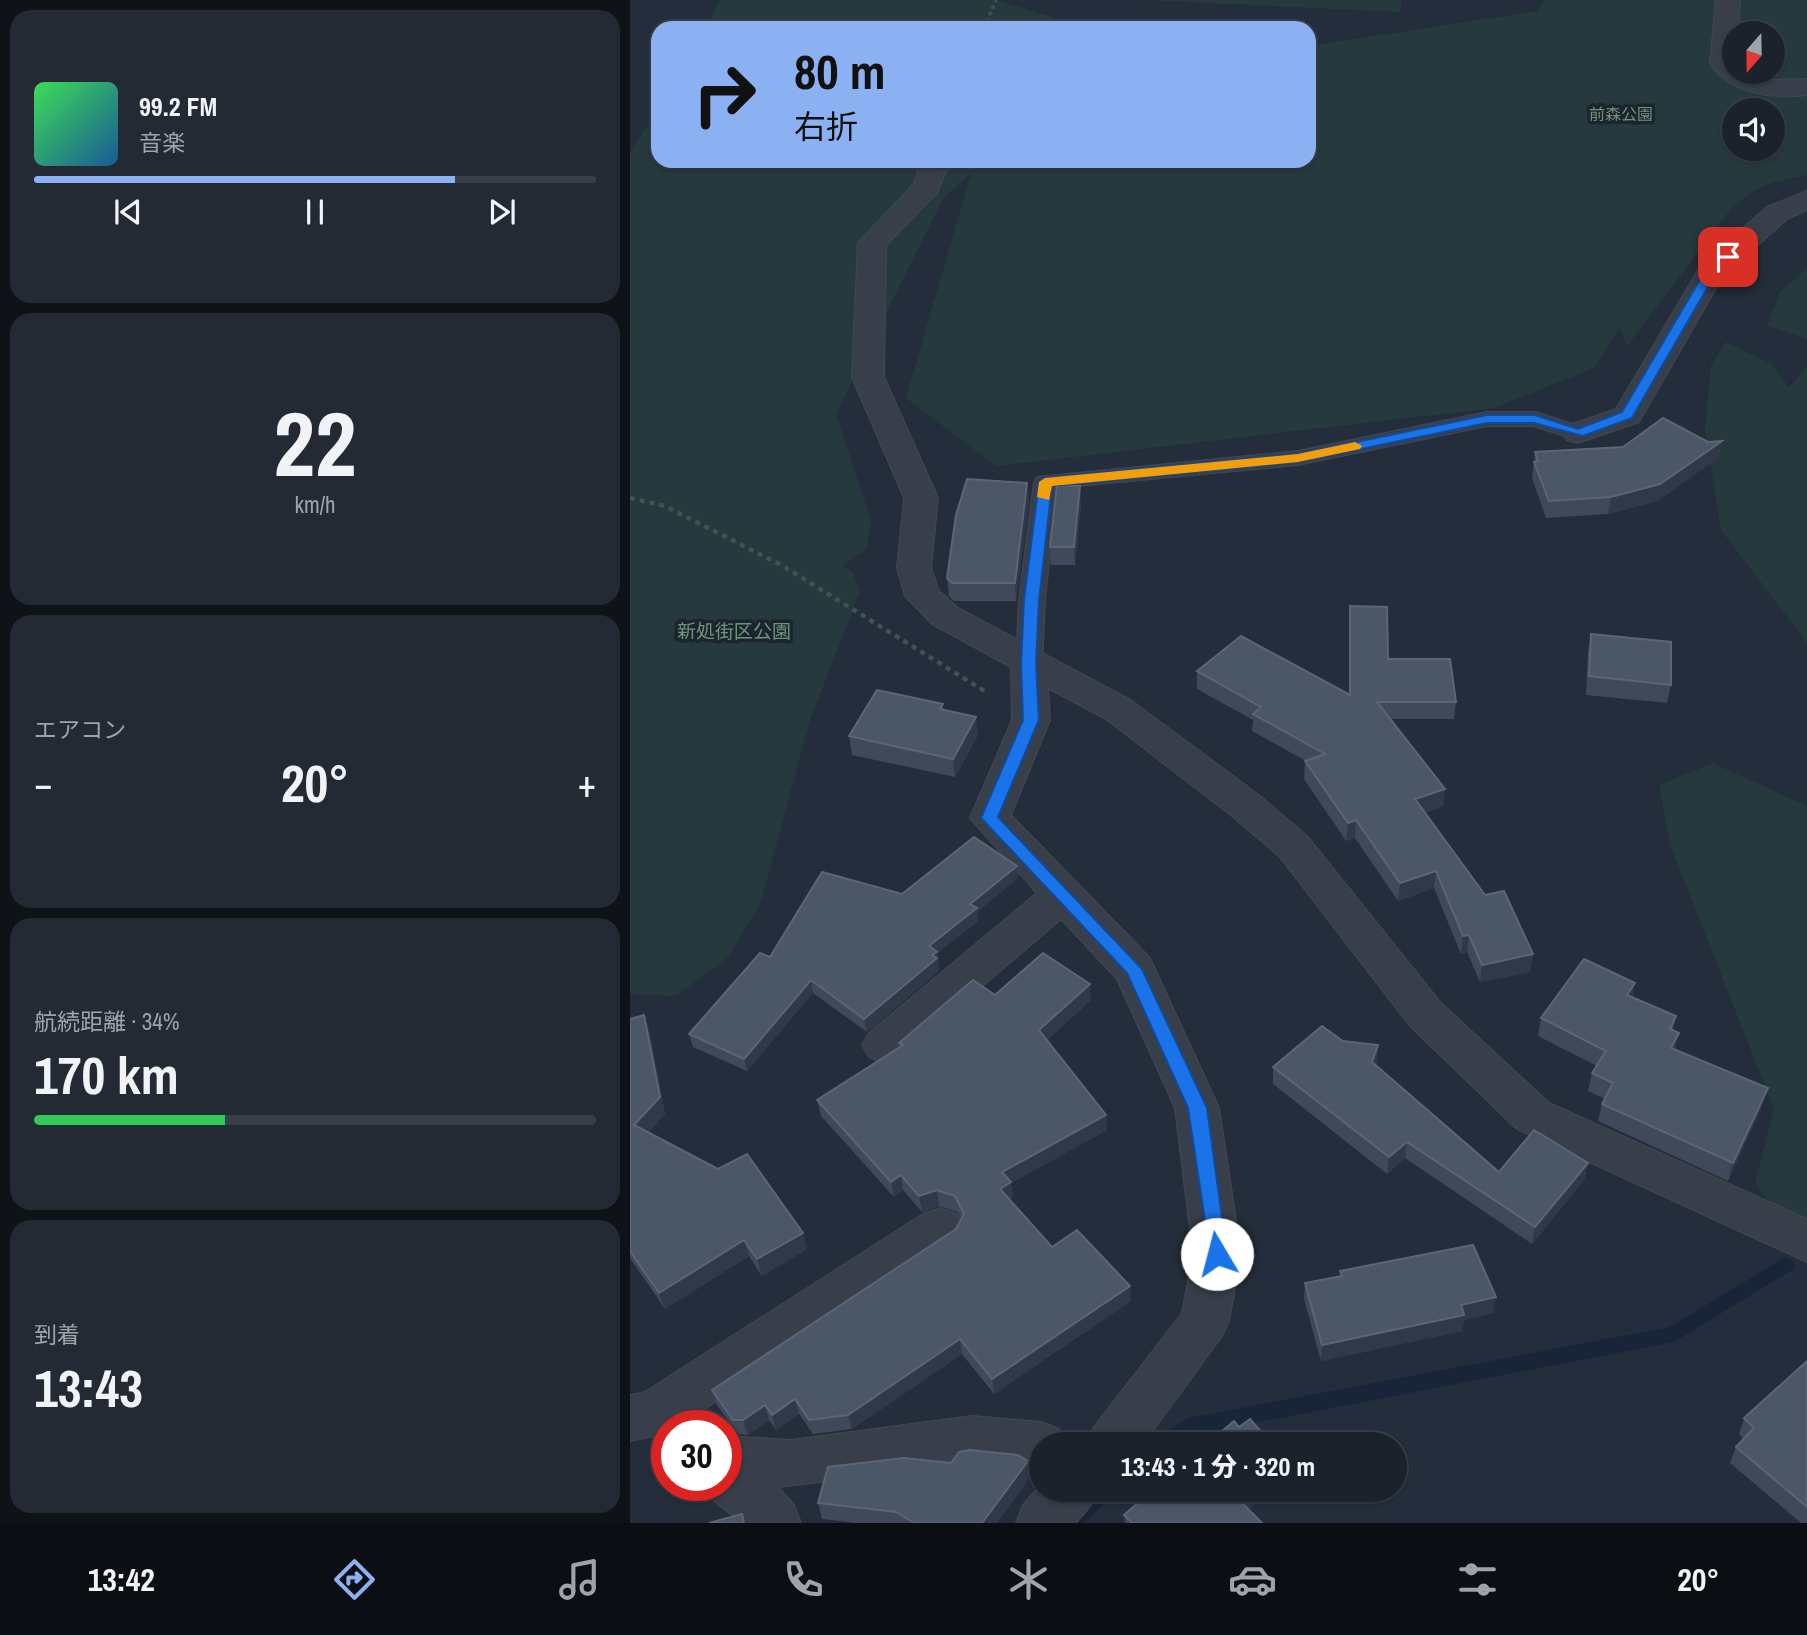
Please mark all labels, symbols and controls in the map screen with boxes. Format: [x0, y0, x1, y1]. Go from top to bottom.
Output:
north arrow [1722, 21, 1785, 84]
map controls [1722, 21, 1785, 161]
text: 80 m [794, 38, 886, 104]
icon: right [679, 49, 770, 140]
text: 99.2 FM [139, 89, 217, 124]
button: sound [1722, 98, 1785, 161]
park label: 前森公園 [1589, 103, 1653, 125]
text: 右折 [794, 105, 858, 148]
text: 音楽 [139, 127, 185, 158]
icon: previous [109, 193, 147, 231]
icon: pause [296, 193, 334, 231]
icon: next [483, 193, 521, 231]
pin [1698, 227, 1758, 287]
icon: arrive [1709, 238, 1747, 276]
text: 22 [274, 382, 357, 504]
text: km/h [295, 489, 335, 520]
park label: 新処街区公園 [677, 618, 791, 644]
text: エアコン [34, 714, 126, 745]
text: 20° [281, 748, 349, 818]
text: − [34, 758, 52, 809]
text: + [578, 758, 596, 809]
text: 航続距離 · 34% [34, 1006, 179, 1037]
text: 170 km [34, 1040, 179, 1110]
position arrow [1180, 1217, 1254, 1291]
text: 到着 [34, 1319, 80, 1350]
text: 13:43 [34, 1353, 143, 1423]
speed limit sign: 30 [651, 1410, 742, 1501]
text: 13:43 · 1 分 · 320 m [1121, 1449, 1315, 1484]
icon: directions [330, 1555, 379, 1604]
icon: music [555, 1555, 604, 1604]
icon: phone [779, 1555, 828, 1604]
icon: climate [1004, 1555, 1053, 1604]
icon: car [1228, 1555, 1277, 1604]
icon: filters [1453, 1555, 1502, 1604]
text: 13:42 [88, 1558, 155, 1601]
text: 20° [1677, 1558, 1719, 1601]

